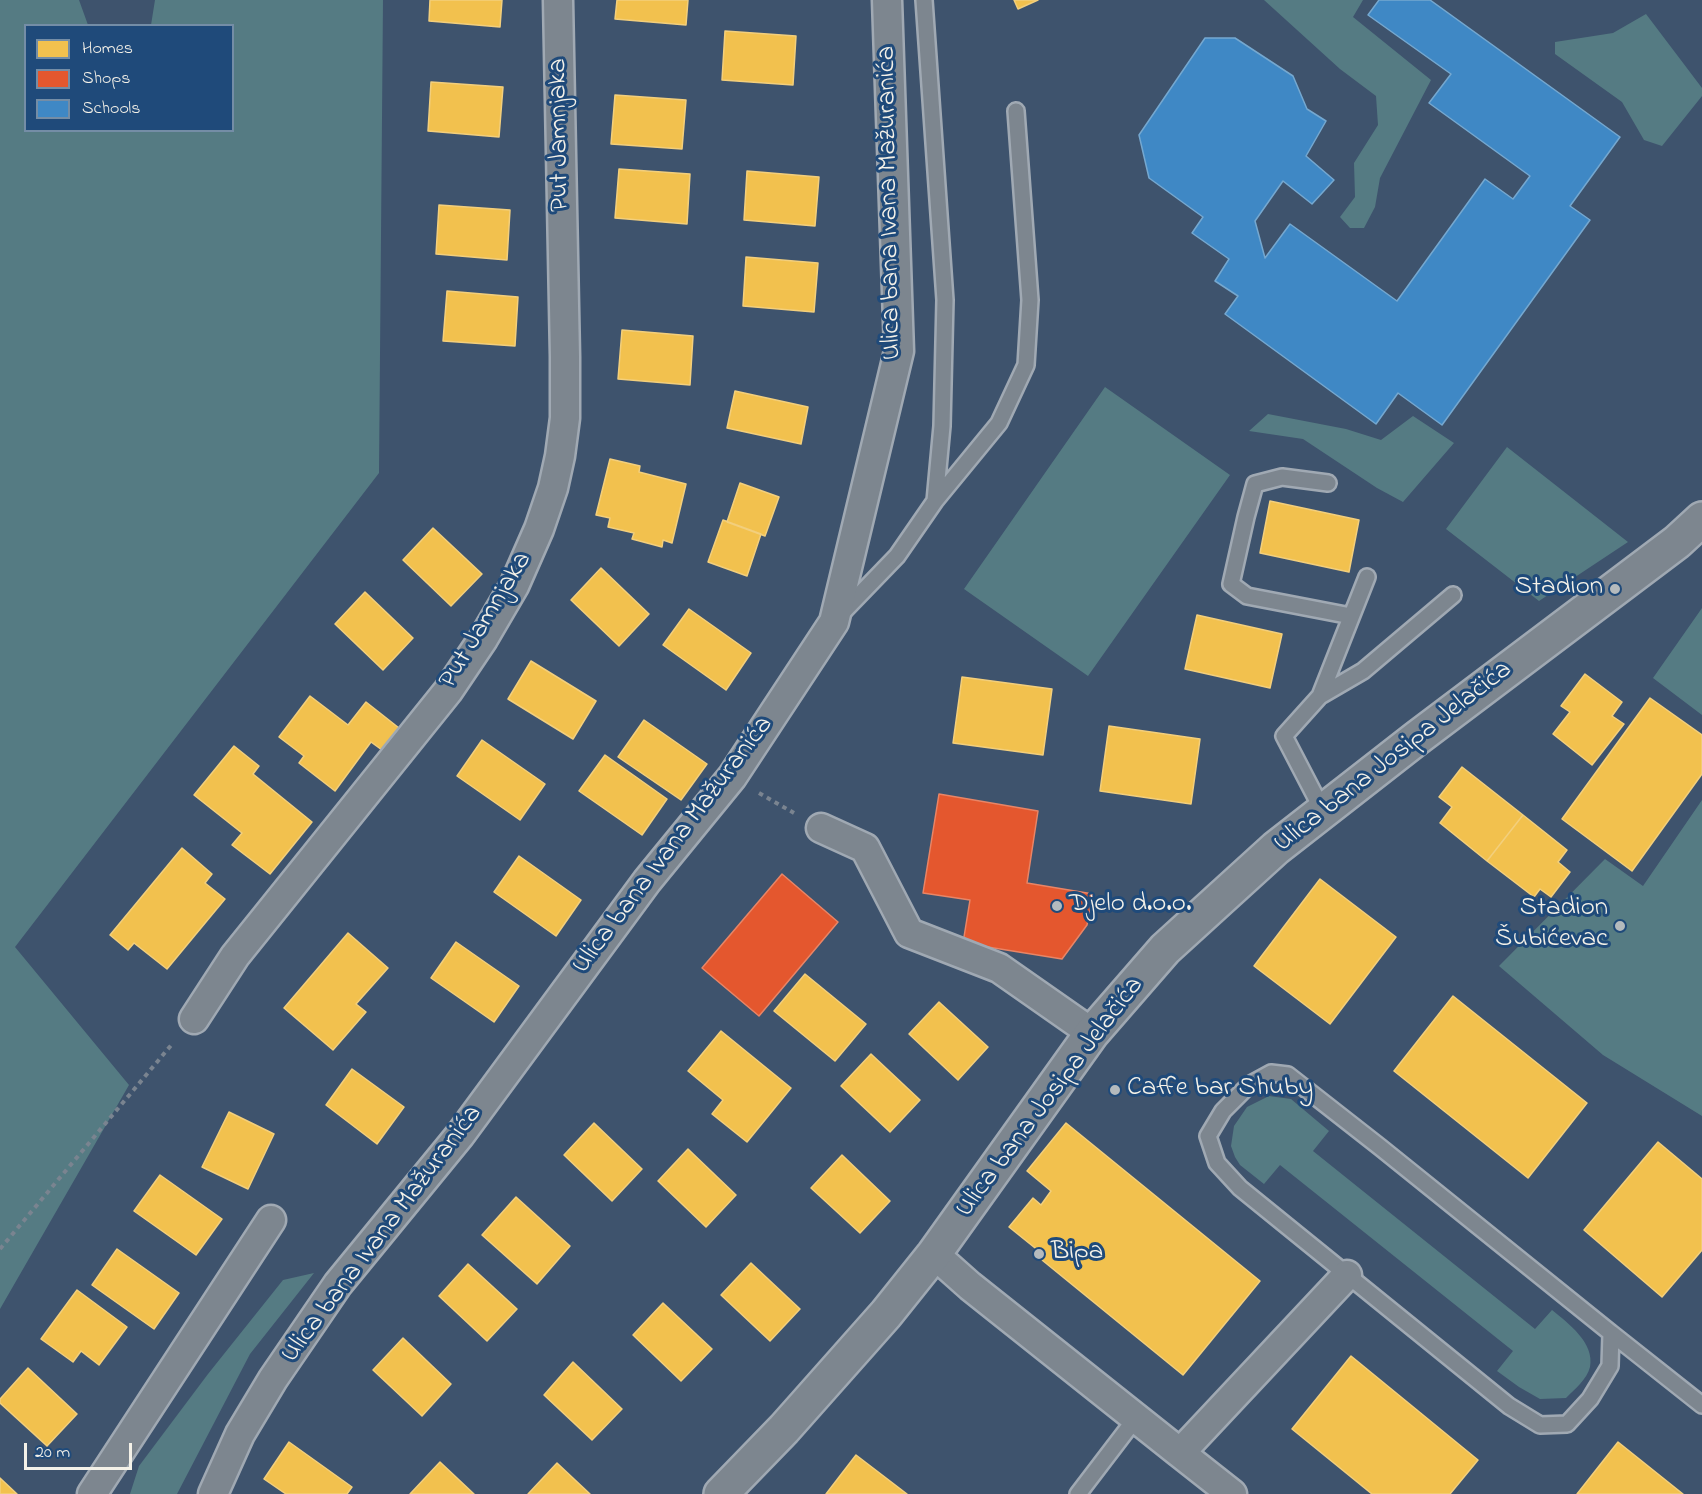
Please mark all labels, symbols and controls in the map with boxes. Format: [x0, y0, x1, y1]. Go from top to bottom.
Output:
legend [24, 24, 234, 132]
text: Homes [82, 36, 133, 62]
street label: Ulica bana Ivana Mažuranića [872, 45, 910, 361]
street label: Put Jamnjaka [543, 58, 579, 212]
text: Shops [82, 66, 130, 92]
text: Schools [82, 96, 140, 122]
street label: Put Jamnjaka [434, 547, 540, 695]
place label: Stadion [1515, 573, 1603, 605]
marker: Stadion [1608, 582, 1622, 596]
street label: Ulica bana Josipa Jelačića [1269, 655, 1519, 861]
street label: Ulica bana Ivana Mažuranića [566, 711, 782, 981]
place label: Djelo d.o.o. [1069, 890, 1191, 922]
place label: Stadion Šubićevac [1495, 894, 1608, 957]
marker: Djelo d.o.o. [1050, 899, 1064, 913]
marker: Stadion Šubićevac [1613, 919, 1627, 933]
street label: Ulica bana Josipa Jelačića [950, 971, 1152, 1225]
place label: Caffe bar Shuby [1127, 1074, 1313, 1106]
marker: Caffe bar Shuby [1108, 1083, 1122, 1097]
street label: Ulica bana Ivana Mažuranića [275, 1100, 491, 1370]
place label: Bipa [1051, 1238, 1103, 1270]
marker: Bipa [1032, 1247, 1046, 1261]
scale bar [27, 1431, 135, 1469]
text: 20 m [35, 1440, 70, 1466]

